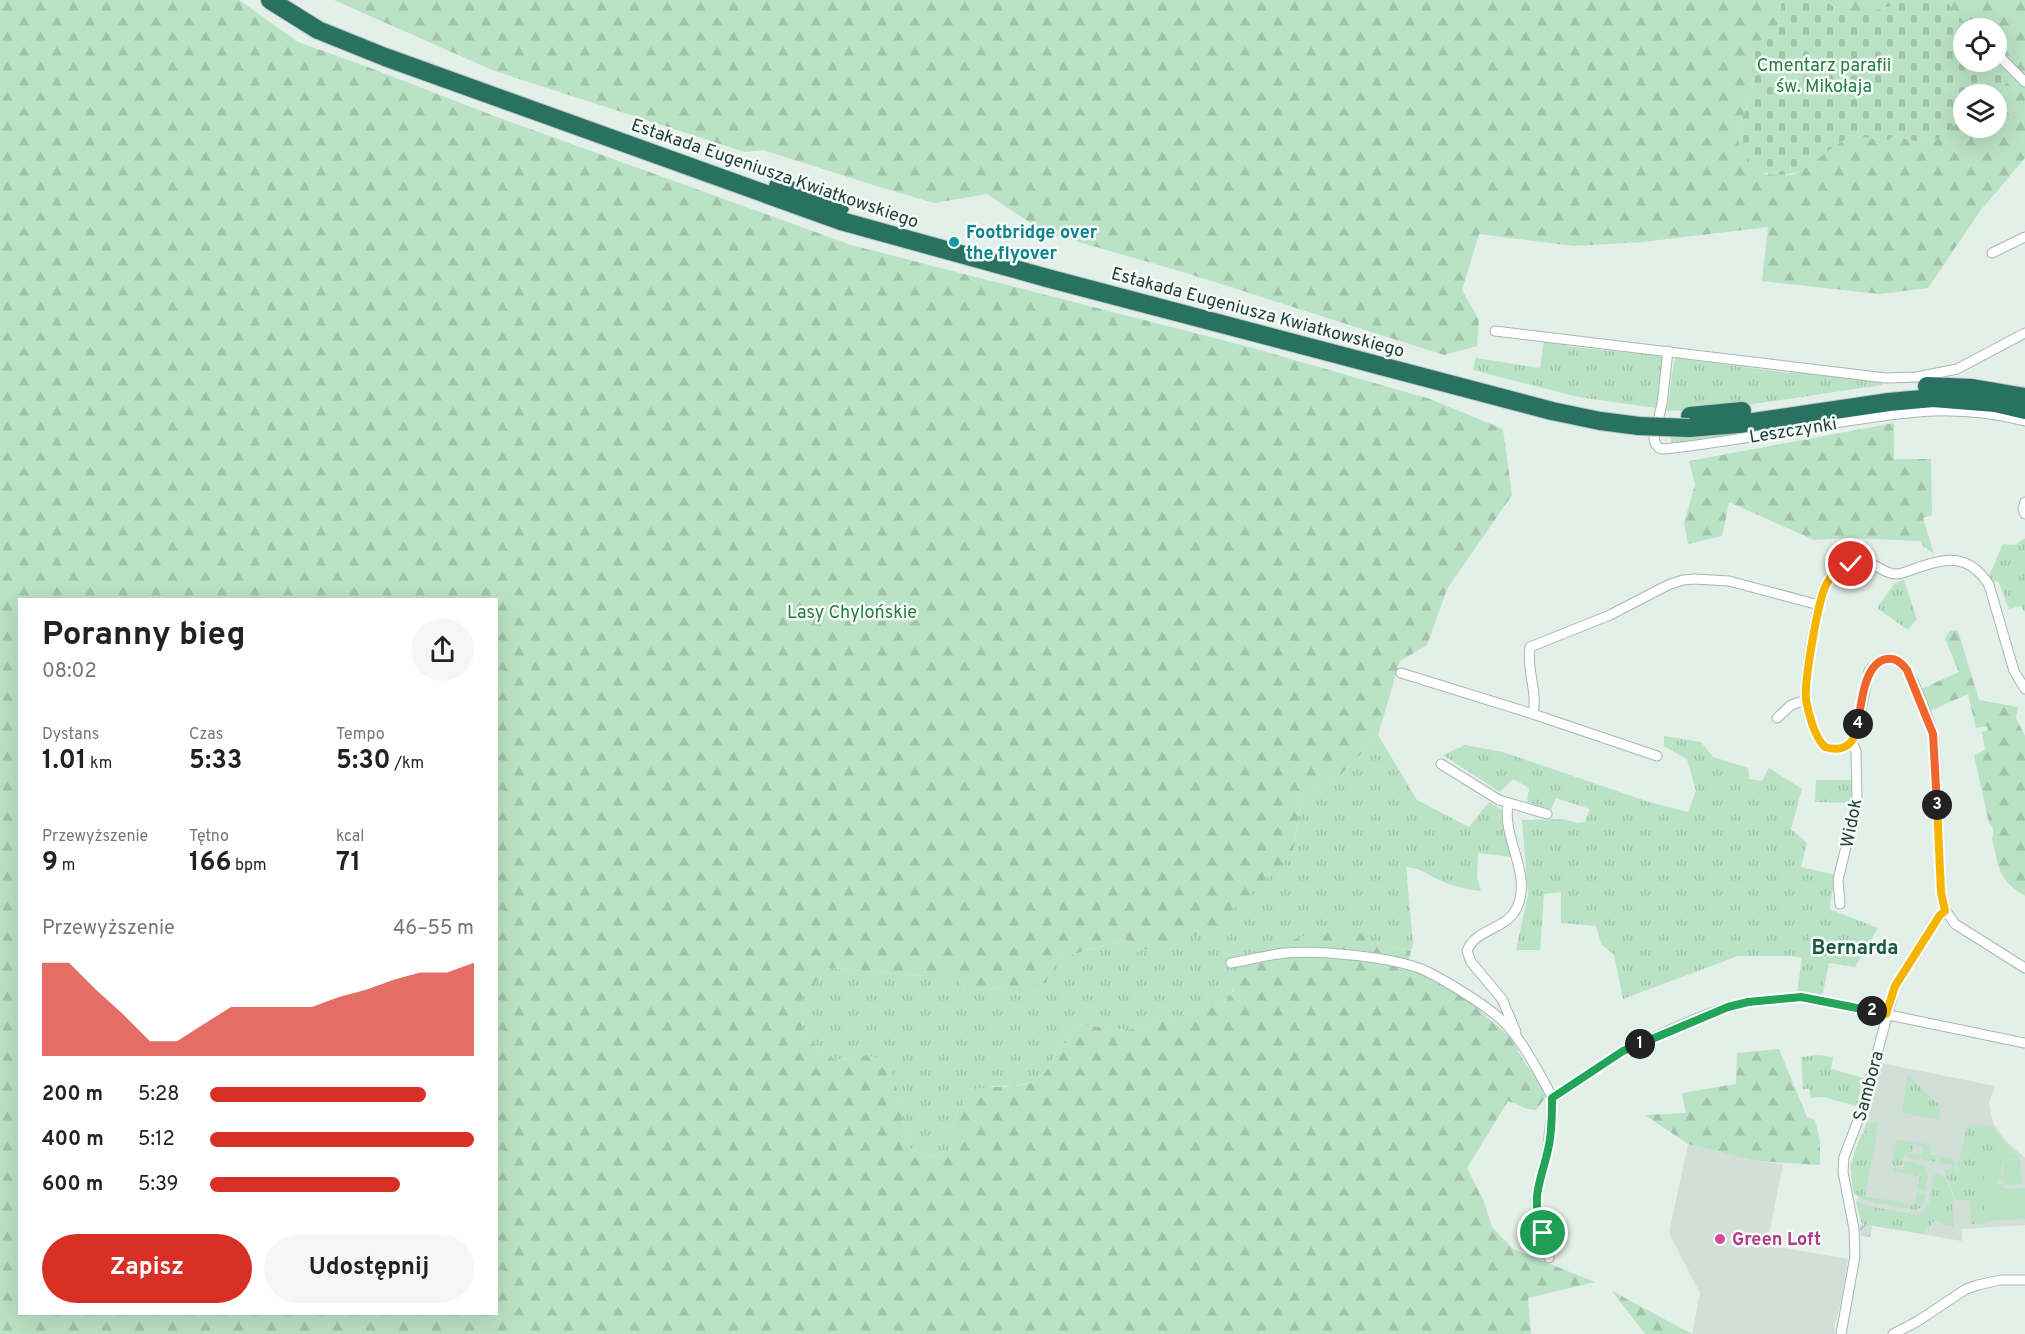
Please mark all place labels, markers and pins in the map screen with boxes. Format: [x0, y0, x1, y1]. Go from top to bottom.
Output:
place label: Footbridge over the flyover [966, 222, 1098, 266]
marker: Footbridge over the flyover [947, 235, 961, 249]
pin [1825, 538, 1876, 589]
pin: 4 [1843, 709, 1873, 739]
pin: 3 [1922, 790, 1952, 820]
pin: 2 [1857, 996, 1887, 1026]
pin: 1 [1625, 1029, 1655, 1059]
pin [1517, 1207, 1568, 1258]
place label: Green Loft [1732, 1229, 1821, 1252]
marker: Green Loft [1713, 1232, 1727, 1246]

